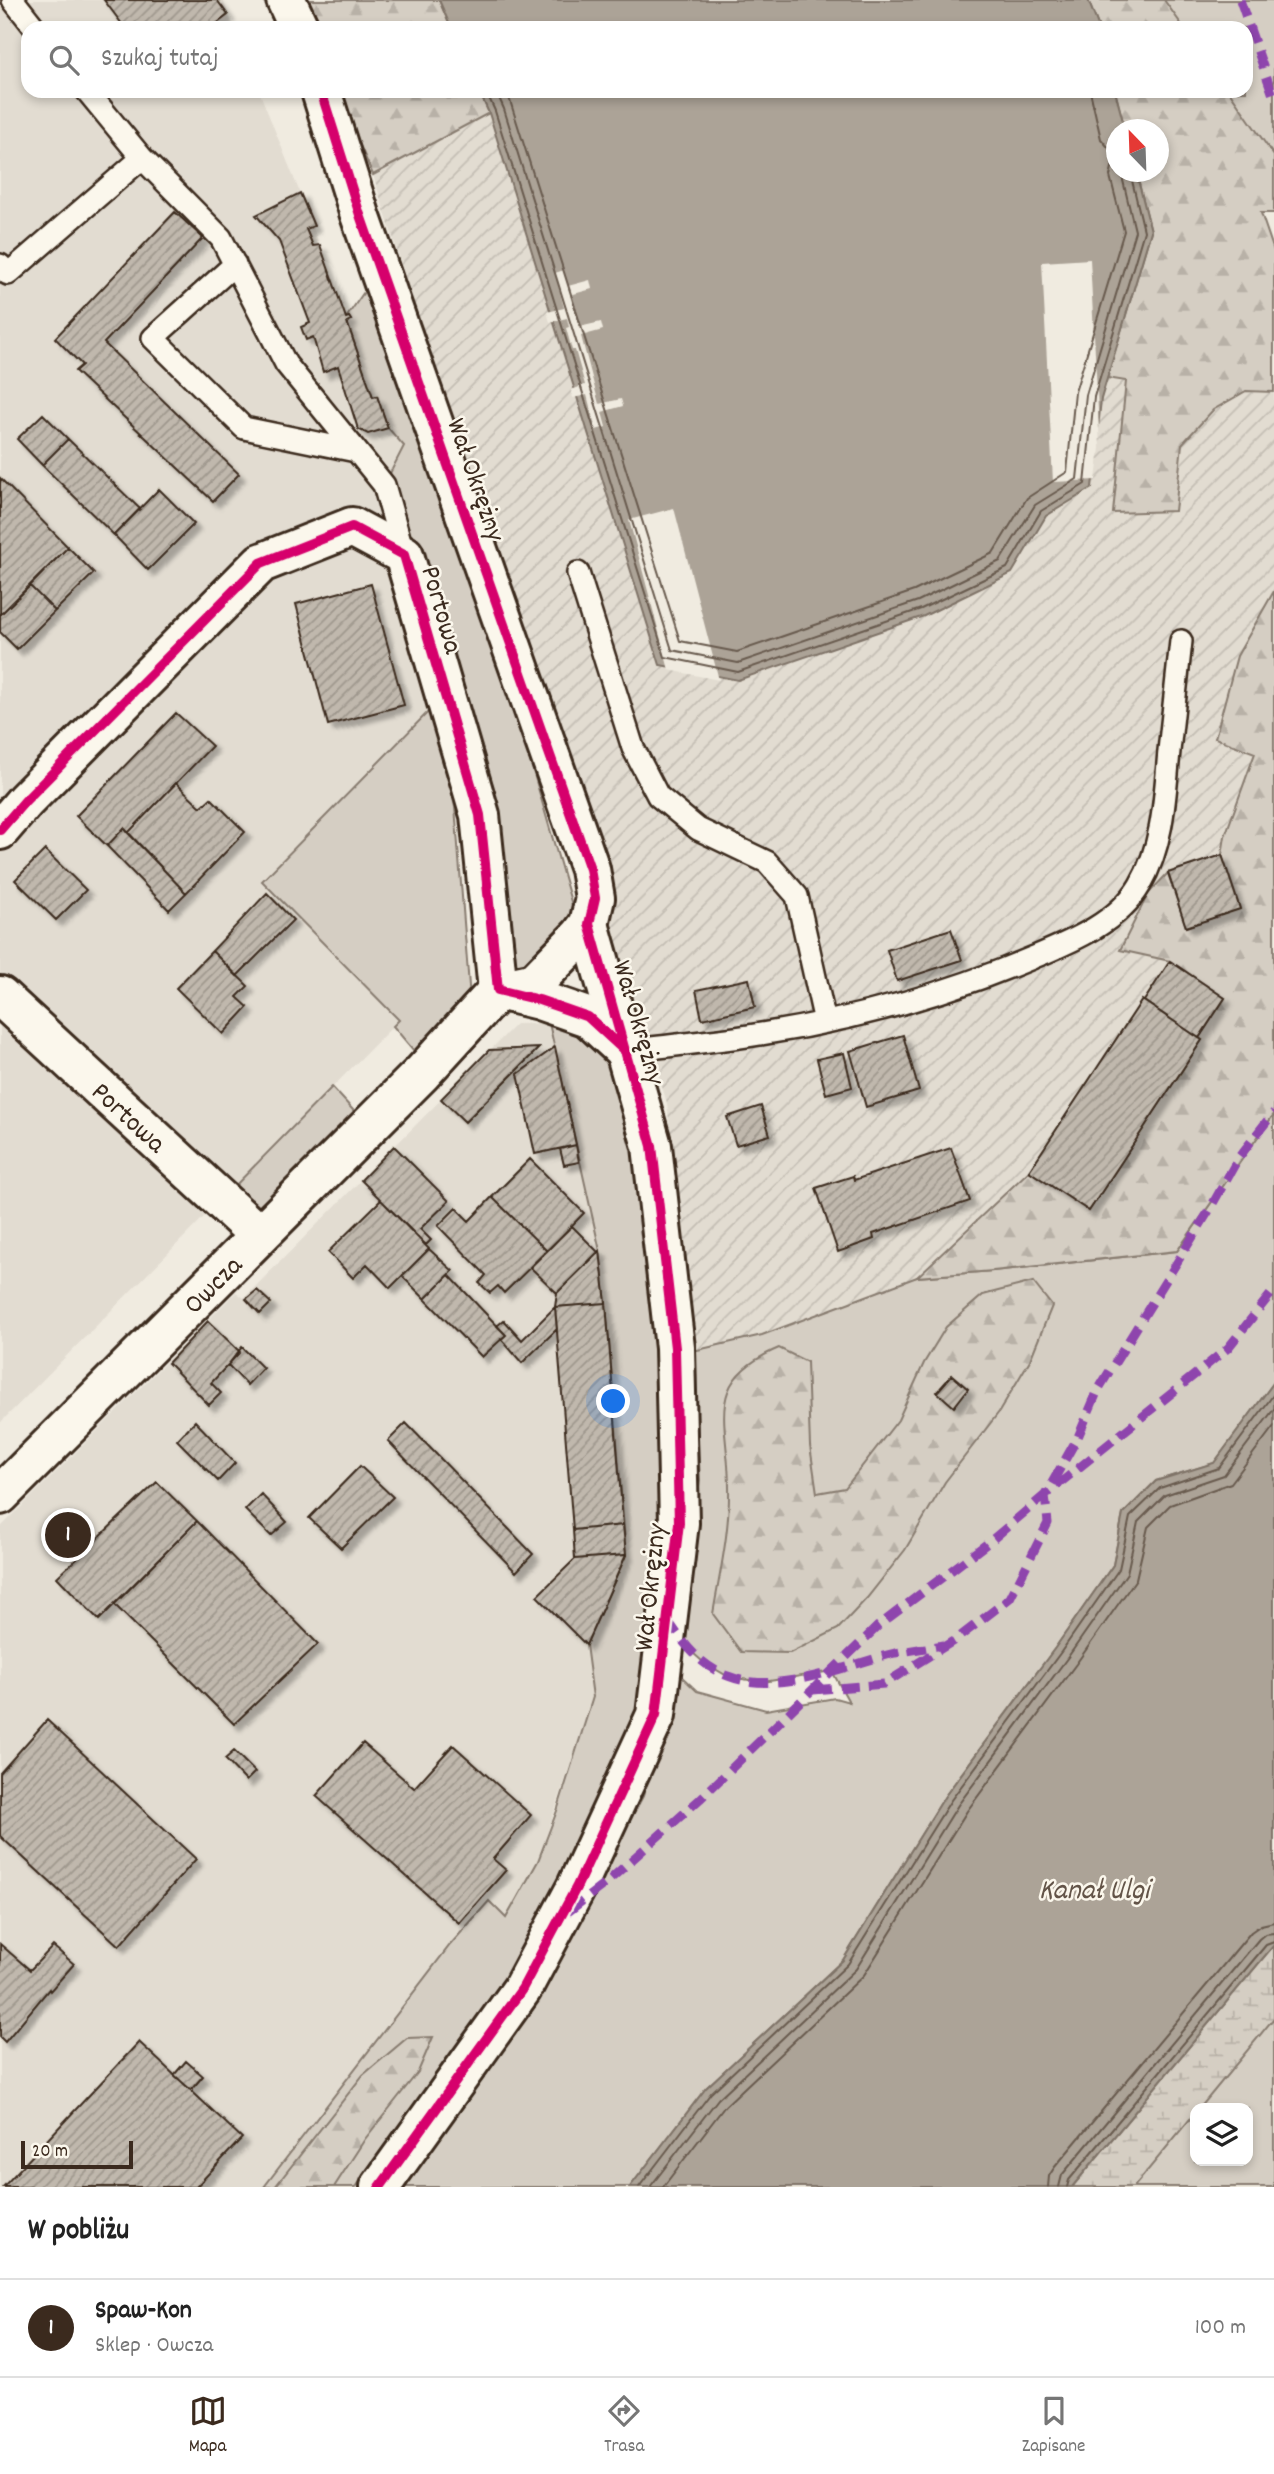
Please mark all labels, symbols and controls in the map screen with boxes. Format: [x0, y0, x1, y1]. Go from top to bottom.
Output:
search box [21, 21, 1253, 98]
icon: search [45, 41, 83, 79]
text: Szukaj tutaj [101, 41, 219, 78]
north arrow [1106, 119, 1169, 182]
street label: Wał Okrężny [434, 414, 513, 548]
street label: Portowa [408, 562, 471, 660]
street label: Wał Okrężny [599, 956, 673, 1091]
street label: Portowa [80, 1075, 174, 1165]
street label: Owcza [176, 1248, 254, 1326]
your location [596, 1384, 630, 1418]
pin: 1 [45, 1509, 91, 1561]
street label: Wał Okrężny [626, 1521, 680, 1653]
water label: Kanał Ulgi [1039, 1871, 1154, 1914]
map controls [1190, 2103, 1253, 2166]
button: layers [1190, 2103, 1253, 2166]
scale bar [21, 2138, 133, 2170]
text: 20 m [32, 2139, 68, 2166]
text: W pobliżu [28, 2211, 129, 2254]
text: Spaw-Kon [95, 2293, 192, 2330]
text: 1 [48, 2312, 54, 2345]
text: 100 m [1195, 2312, 1246, 2345]
text: Sklep · Owcza [95, 2330, 213, 2363]
tab: Mapa [189, 2392, 227, 2461]
tab: Trasa [604, 2392, 644, 2461]
tab: Zapisane [1022, 2392, 1085, 2461]

